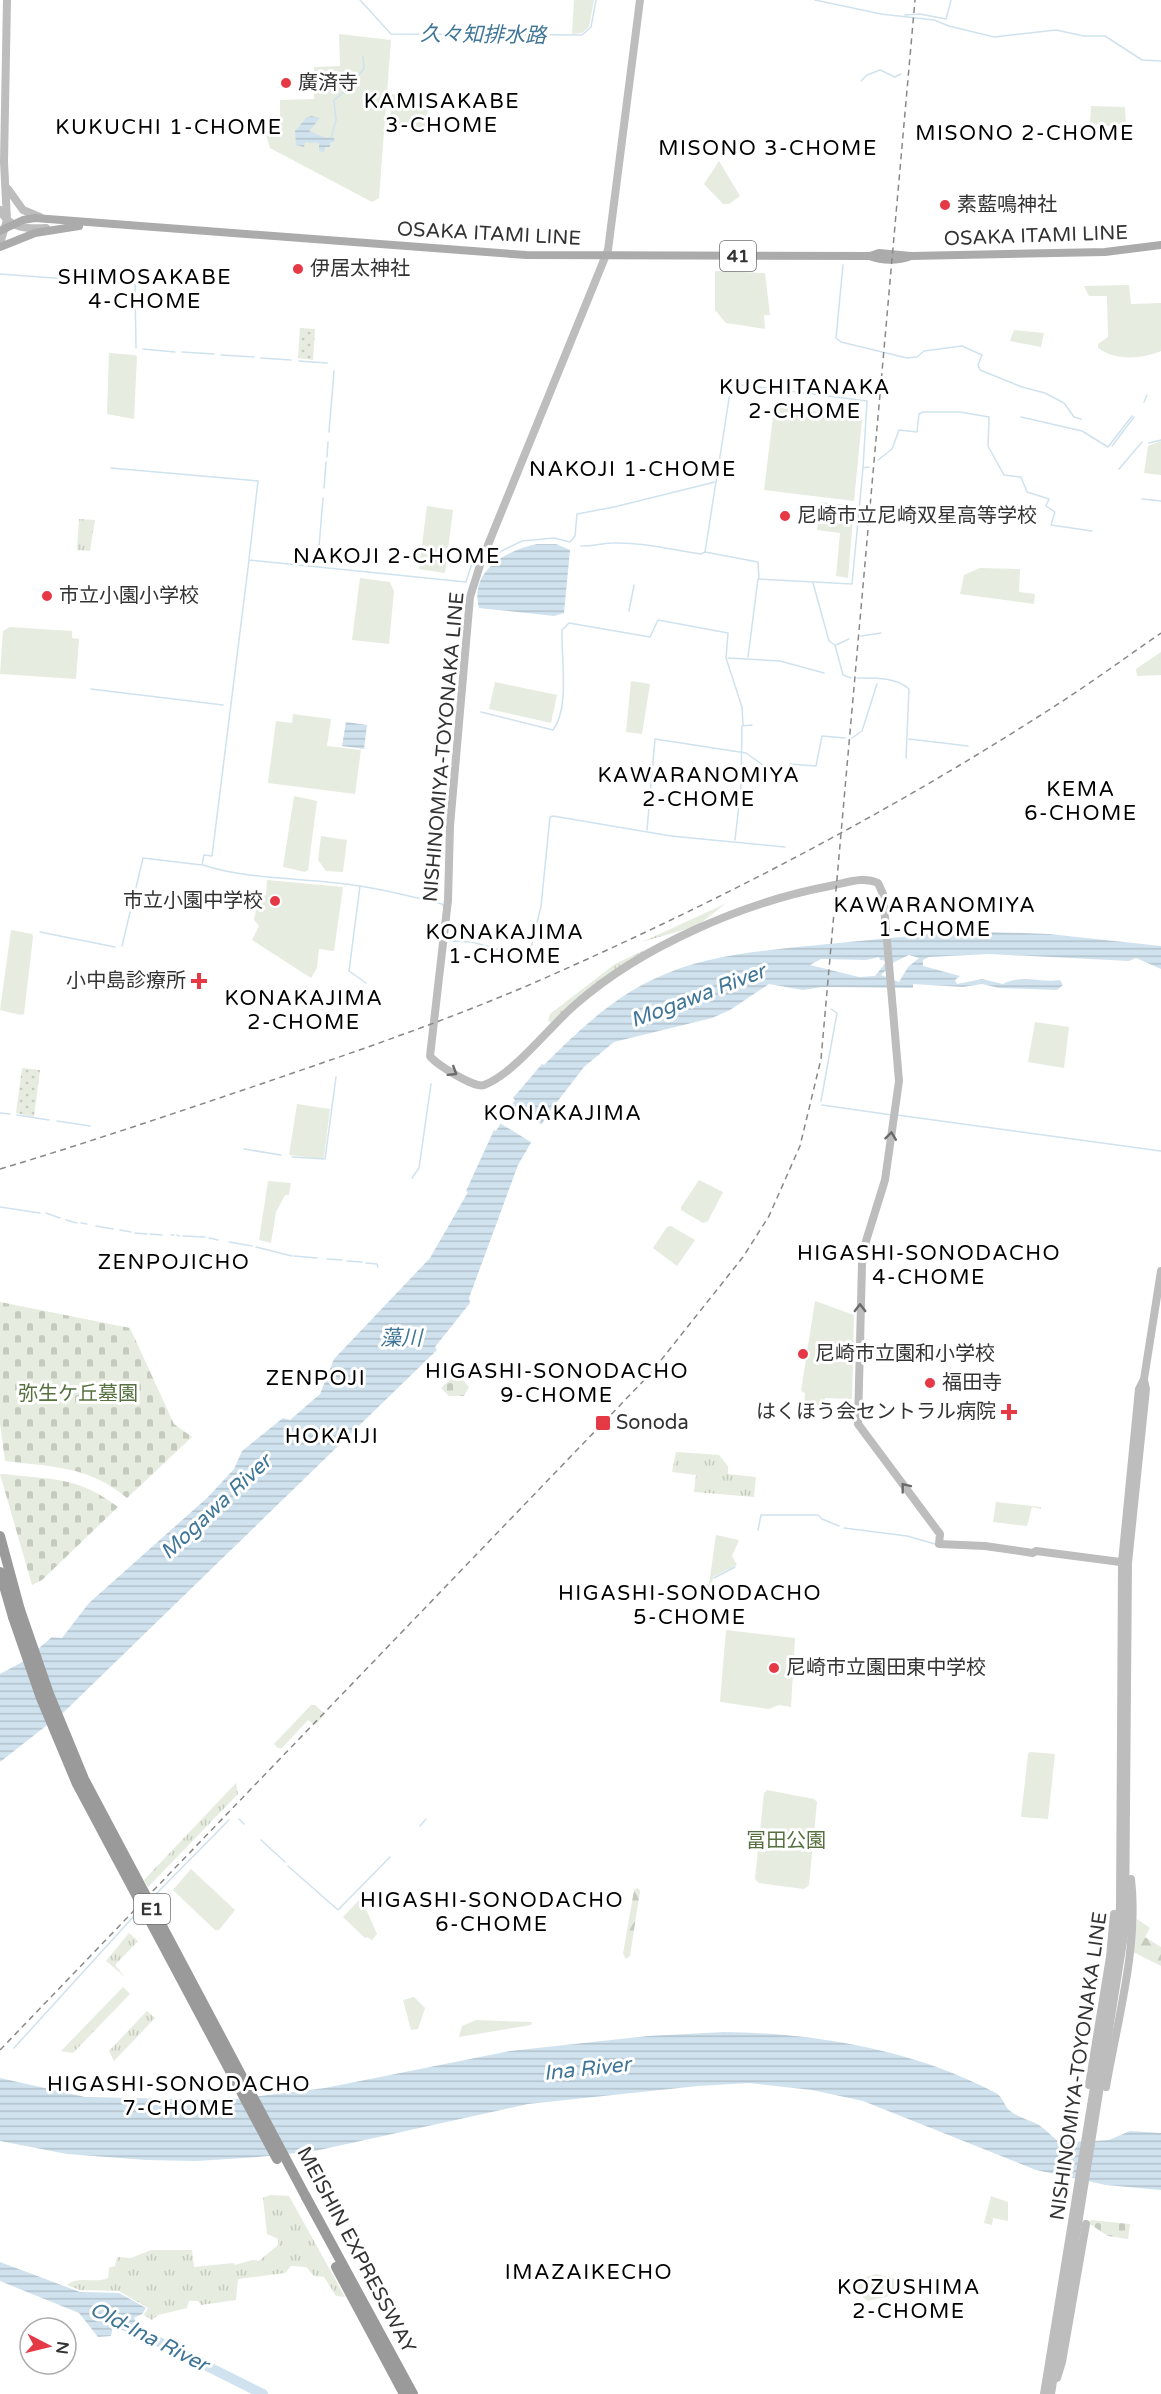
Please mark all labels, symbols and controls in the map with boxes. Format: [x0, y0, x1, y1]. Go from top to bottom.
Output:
water label: 久々知排水路 [420, 21, 548, 49]
place label: 廣済寺 [298, 71, 358, 95]
marker: 廣済寺 [279, 76, 293, 90]
district label: KAMISAKABE 3-CHOME [364, 89, 520, 138]
district label: KUKUCHI 1-CHOME [55, 115, 283, 140]
district label: MISONO 2-CHOME [915, 121, 1135, 146]
district label: MISONO 3-CHOME [658, 136, 878, 161]
place label: 素藍鳴神社 [957, 193, 1057, 217]
marker: 素藍鳴神社 [938, 198, 952, 212]
street label: OSAKA ITAMI LINE [396, 217, 582, 251]
street label: OSAKA ITAMI LINE [943, 221, 1129, 251]
road number: 41 [720, 241, 756, 271]
place label: 伊居太神社 [310, 257, 410, 281]
marker: 伊居太神社 [291, 262, 305, 276]
district label: SHIMOSAKABE 4-CHOME [58, 265, 232, 314]
district label: KUCHITANAKA 2-CHOME [719, 375, 891, 424]
district label: NAKOJI 1-CHOME [529, 457, 737, 482]
place label: 尼崎市立尼崎双星高等学校 [797, 504, 1037, 528]
marker: 尼崎市立尼崎双星高等学校 [778, 509, 792, 523]
district label: NAKOJI 2-CHOME [293, 544, 501, 569]
place label: 市立小園小学校 [59, 584, 199, 608]
marker: 市立小園小学校 [40, 589, 54, 603]
street label: NISHINOMIYA-TOYONAKA LINE [418, 591, 470, 903]
district label: KAWARANOMIYA 2-CHOME [598, 763, 800, 812]
district label: KEMA 6-CHOME [1024, 777, 1138, 826]
place label: 市立小園中学校 [123, 889, 263, 913]
district label: KAWARANOMIYA 1-CHOME [834, 893, 1036, 942]
marker: 市立小園中学校 [268, 894, 282, 908]
district label: KONAKAJIMA 1-CHOME [425, 920, 585, 969]
water label: Mogawa River [627, 958, 772, 1033]
place label: 小中島診療所 [66, 969, 186, 993]
marker: 小中島診療所 [190, 972, 208, 990]
district label: KONAKAJIMA 2-CHOME [224, 986, 384, 1035]
one-way arrow [447, 1065, 457, 1077]
district label: KONAKAJIMA [483, 1101, 643, 1126]
one-way arrow [885, 1131, 897, 1140]
district label: HIGASHI-SONODACHO 4-CHOME [797, 1241, 1061, 1290]
district label: ZENPOJICHO [98, 1250, 250, 1275]
one-way arrow [854, 1304, 866, 1313]
water label: 藻川 [380, 1326, 424, 1351]
place label: 尼崎市立園和小学校 [815, 1342, 995, 1366]
marker: 尼崎市立園和小学校 [796, 1347, 810, 1361]
district label: HIGASHI-SONODACHO 9-CHOME [425, 1359, 689, 1408]
district label: ZENPOJI [266, 1366, 366, 1391]
place label: 福田寺 [942, 1371, 1002, 1395]
marker: 福田寺 [923, 1376, 937, 1390]
park label: 弥生ケ丘墓園 [18, 1382, 138, 1406]
place label: はくほう会セントラル病院 [756, 1400, 996, 1424]
marker: はくほう会セントラル病院 [1000, 1403, 1018, 1421]
place label: Sonoda [616, 1411, 689, 1435]
marker: Sonoda [594, 1414, 612, 1432]
district label: HOKAIJI [285, 1424, 379, 1449]
water label: Mogawa River [155, 1447, 279, 1565]
one-way arrow [902, 1483, 913, 1494]
district label: HIGASHI-SONODACHO 5-CHOME [558, 1581, 822, 1630]
place label: 尼崎市立園田東中学校 [786, 1656, 986, 1680]
marker: 尼崎市立園田東中学校 [767, 1661, 781, 1675]
park label: 冨田公園 [746, 1829, 826, 1853]
district label: HIGASHI-SONODACHO 6-CHOME [360, 1888, 624, 1937]
road number: E1 [134, 1894, 170, 1924]
street label: NISHINOMIYA-TOYONAKA LINE [1045, 1910, 1113, 2222]
water label: Ina River [542, 2052, 634, 2086]
district label: HIGASHI-SONODACHO 7-CHOME [47, 2072, 311, 2121]
street label: MEISHIN EXPRESSWAY [291, 2143, 421, 2357]
district label: IMAZAIKECHO [505, 2260, 673, 2285]
district label: KOZUSHIMA 2-CHOME [837, 2275, 981, 2324]
water label: Old-Ina River [86, 2296, 215, 2379]
north arrow [18, 2316, 78, 2376]
text: N [51, 2340, 73, 2355]

